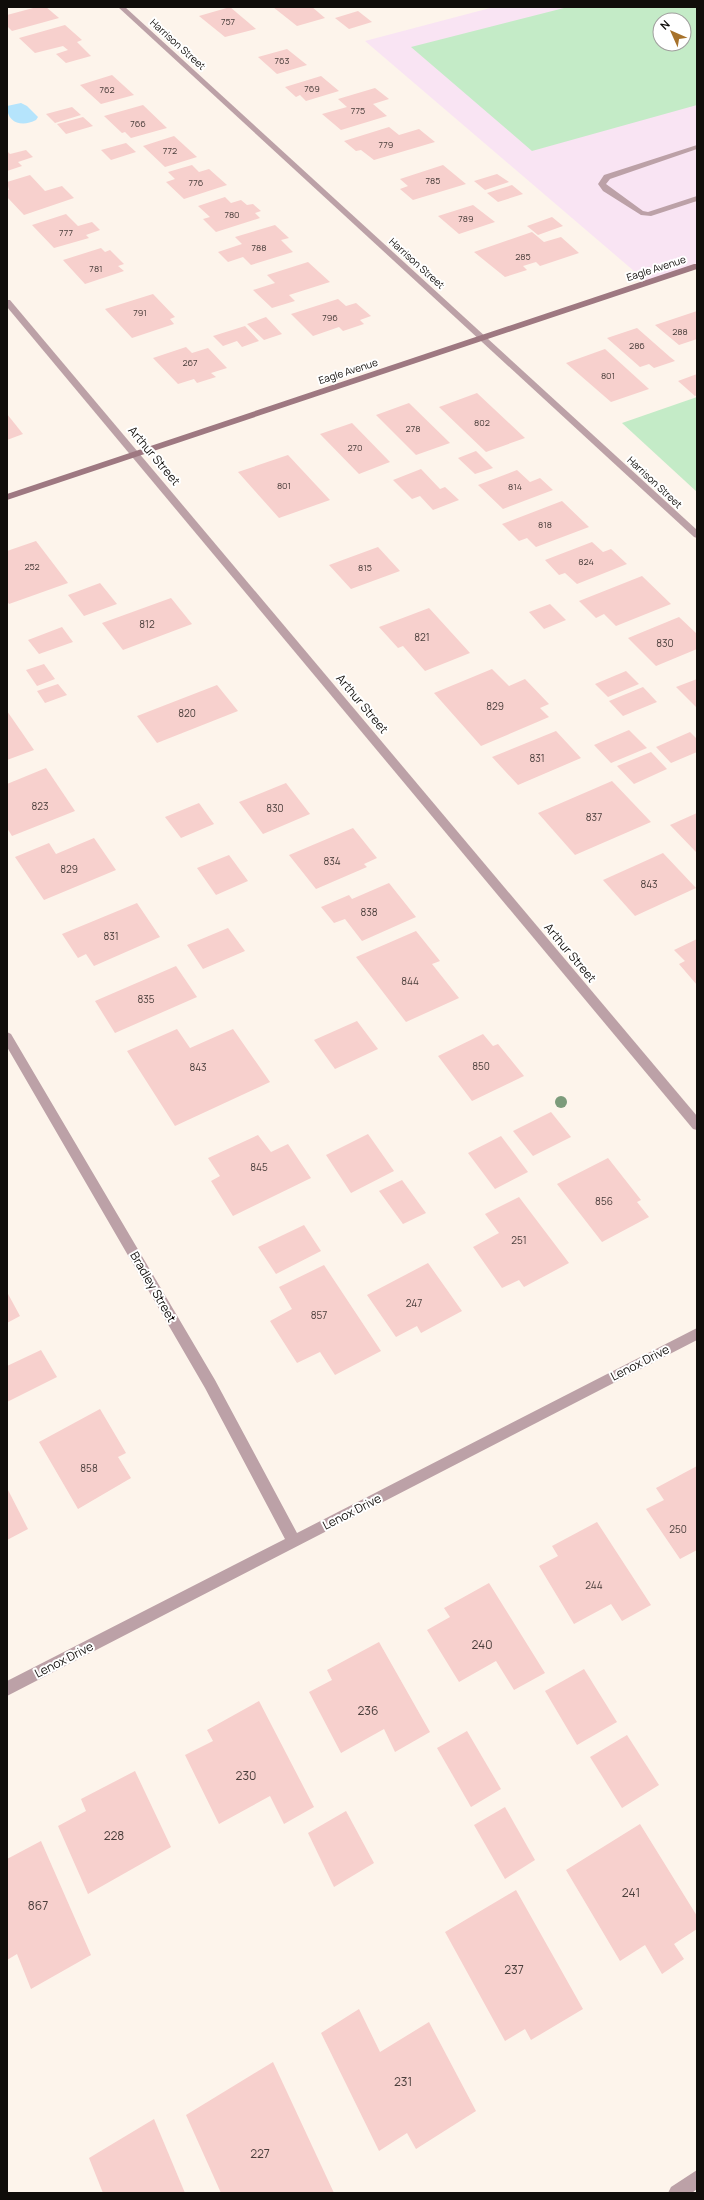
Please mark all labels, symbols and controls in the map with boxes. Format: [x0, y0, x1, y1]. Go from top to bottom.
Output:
north arrow [652, 12, 692, 52]
street label: Harrison Street [147, 15, 209, 73]
house number: 757 [221, 15, 236, 28]
text: N [656, 16, 673, 33]
house number: 763 [274, 54, 290, 67]
house number: 769 [304, 82, 320, 95]
house number: 762 [99, 83, 115, 96]
house number: 775 [351, 104, 365, 117]
house number: 766 [130, 117, 146, 130]
house number: 779 [379, 138, 393, 151]
house number: 772 [163, 144, 177, 157]
house number: 785 [426, 174, 440, 187]
house number: 776 [189, 176, 204, 189]
house number: 780 [224, 208, 240, 221]
house number: 789 [458, 212, 474, 225]
house number: 777 [59, 226, 73, 239]
street label: Harrison Street [386, 234, 448, 292]
house number: 788 [252, 241, 266, 254]
house number: 285 [515, 250, 531, 263]
street label: Eagle Avenue [625, 252, 688, 284]
house number: 781 [89, 262, 103, 275]
house number: 791 [133, 306, 147, 319]
house number: 796 [322, 311, 338, 324]
house number: 288 [672, 325, 688, 338]
house number: 286 [629, 339, 645, 352]
street label: Eagle Avenue [317, 355, 380, 387]
house number: 267 [182, 356, 198, 369]
house number: 801 [601, 369, 615, 382]
house number: 802 [474, 416, 490, 429]
street label: Arthur Street [124, 422, 184, 489]
house number: 278 [406, 422, 420, 435]
house number: 270 [347, 441, 363, 454]
street label: Harrison Street [624, 453, 686, 511]
house number: 801 [277, 479, 291, 492]
house number: 814 [508, 480, 522, 493]
house number: 818 [538, 518, 552, 531]
house number: 824 [578, 555, 594, 568]
house number: 252 [24, 560, 40, 573]
house number: 815 [358, 561, 372, 574]
house number: 812 [139, 617, 155, 631]
house number: 821 [414, 630, 430, 644]
house number: 830 [656, 636, 674, 650]
street label: Arthur Street [332, 670, 392, 737]
house number: 829 [486, 699, 504, 713]
house number: 820 [178, 706, 196, 720]
house number: 831 [529, 751, 545, 765]
house number: 823 [31, 799, 49, 813]
house number: 830 [266, 801, 284, 815]
house number: 837 [586, 810, 602, 824]
house number: 834 [323, 854, 341, 868]
house number: 829 [60, 862, 78, 876]
house number: 843 [640, 877, 658, 891]
house number: 838 [360, 905, 378, 919]
street label: Arthur Street [540, 919, 600, 986]
house number: 831 [103, 929, 119, 943]
house number: 844 [401, 974, 419, 988]
house number: 835 [137, 992, 155, 1006]
house number: 850 [472, 1059, 490, 1073]
house number: 843 [189, 1060, 207, 1074]
house number: 845 [250, 1160, 268, 1174]
house number: 856 [595, 1194, 613, 1208]
house number: 251 [511, 1233, 527, 1247]
street label: Bradley Street [126, 1248, 181, 1325]
house number: 247 [406, 1296, 422, 1310]
house number: 857 [311, 1308, 327, 1322]
street label: Lenox Drive [607, 1340, 672, 1385]
house number: 858 [80, 1461, 98, 1475]
street label: Lenox Drive [319, 1489, 384, 1534]
house number: 250 [669, 1522, 687, 1536]
house number: 244 [585, 1578, 603, 1592]
house number: 240 [472, 1636, 493, 1653]
street label: Lenox Drive [31, 1637, 96, 1682]
house number: 236 [358, 1702, 378, 1719]
house number: 230 [236, 1767, 256, 1784]
house number: 228 [104, 1827, 124, 1844]
house number: 241 [622, 1884, 640, 1901]
house number: 867 [28, 1897, 48, 1914]
house number: 237 [504, 1961, 524, 1978]
house number: 231 [394, 2073, 412, 2090]
house number: 227 [250, 2145, 270, 2162]

